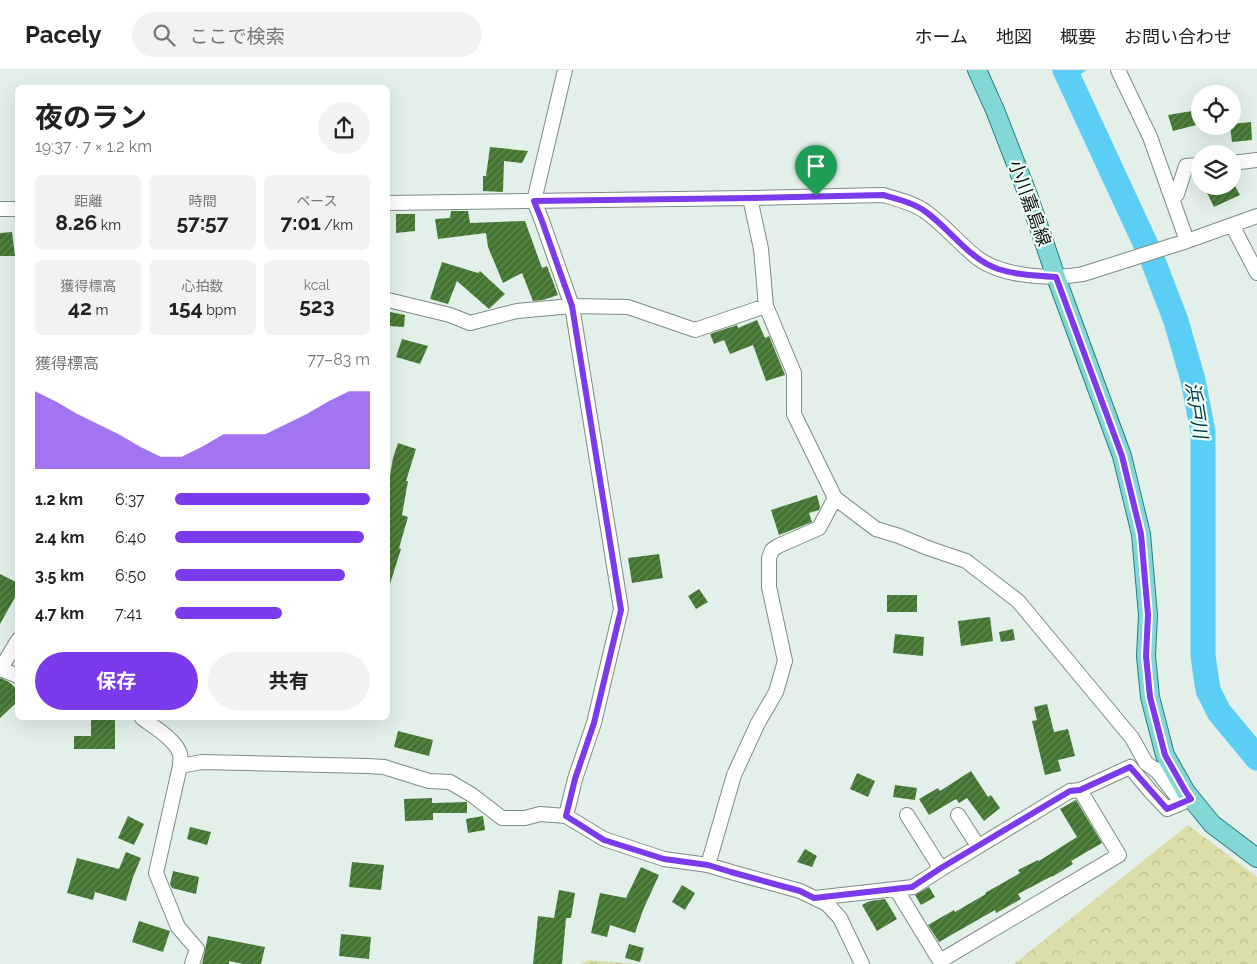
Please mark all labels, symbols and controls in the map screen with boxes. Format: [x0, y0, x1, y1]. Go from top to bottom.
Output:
search box [132, 12, 482, 57]
text: Pacely [25, 20, 102, 49]
icon: search [150, 21, 178, 49]
text: ここで検索 [190, 25, 285, 47]
text: ホーム [915, 26, 968, 47]
text: 地図 [996, 26, 1032, 47]
text: 概要 [1060, 26, 1096, 47]
text: お問い合わせ [1124, 26, 1232, 47]
map controls [1191, 85, 1241, 195]
button: locate [1191, 85, 1241, 135]
text: 夜のラン [35, 101, 147, 134]
button: share [318, 102, 370, 154]
text: 19:37 · 7 × 1.2 km [35, 137, 152, 156]
pin [795, 145, 837, 196]
button: layers [1191, 145, 1241, 195]
icon: arrive [802, 152, 830, 180]
street label: 小川嘉島線 [1005, 157, 1055, 249]
text: 距離 [74, 193, 102, 209]
text: 時間 [188, 193, 216, 209]
text: ペース [296, 193, 337, 209]
text: 8.26 [55, 210, 97, 235]
text: 57:57 [176, 210, 229, 235]
text: 7:01 [281, 210, 321, 235]
text: km [97, 217, 121, 233]
text: /km [321, 217, 353, 233]
text: kcal [304, 277, 330, 293]
text: 獲得標高 [60, 278, 116, 294]
text: 心拍数 [181, 278, 223, 294]
text: 523 [299, 293, 334, 318]
text: 42 [68, 295, 92, 320]
text: 154 [169, 295, 203, 320]
text: m [92, 302, 108, 318]
text: bpm [203, 302, 236, 318]
text: 77–83 m [307, 350, 370, 369]
text: 獲得標高 [35, 354, 99, 373]
water label: 浜戸川 [1182, 380, 1213, 442]
text: 1.2 km [35, 490, 83, 509]
text: 6:37 [115, 490, 145, 509]
text: 2.4 km [35, 528, 84, 547]
text: 6:40 [115, 528, 146, 547]
text: 3.5 km [35, 566, 84, 585]
text: 6:50 [115, 566, 146, 585]
text: 4.7 km [35, 604, 84, 623]
text: 7:41 [115, 604, 142, 623]
button: 保存 [35, 652, 198, 710]
button: 共有 [208, 652, 370, 710]

